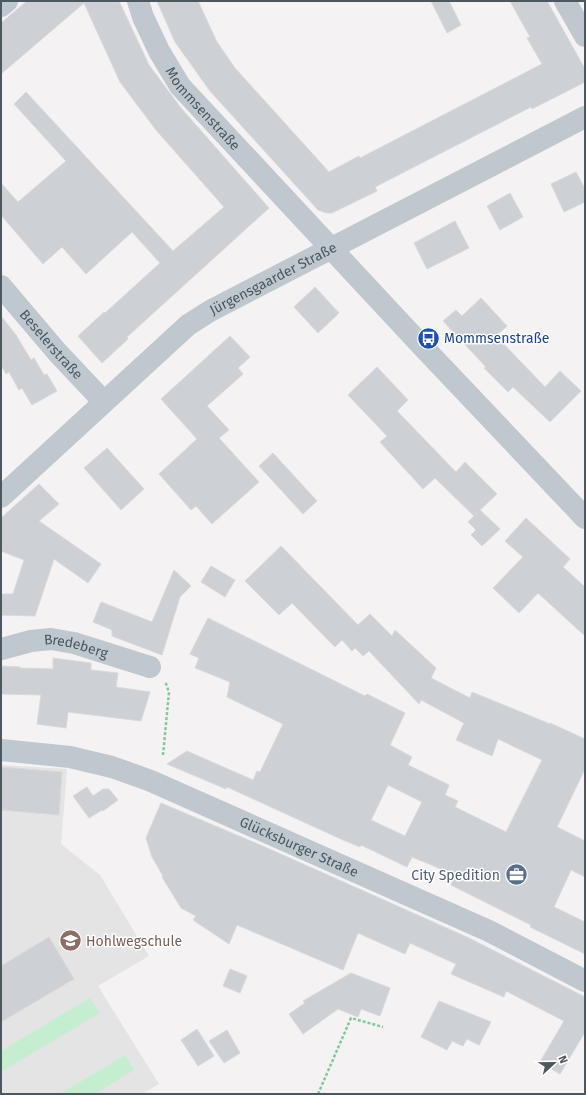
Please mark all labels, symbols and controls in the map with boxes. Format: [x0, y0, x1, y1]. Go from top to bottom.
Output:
street label: Mommsenstraße [161, 64, 244, 154]
street label: Jürgensgaarder Straße [207, 239, 340, 319]
street label: Beselerstraße [16, 306, 86, 383]
bus stop icon: Mommsenstraße [415, 325, 441, 351]
place label: Mommsenstraße [444, 330, 550, 347]
street label: Bredeberg [43, 631, 111, 662]
street label: Glücksburger Straße [237, 813, 361, 881]
office icon: City Spedition [503, 862, 529, 888]
place label: City Spedition [411, 867, 500, 884]
school or university icon: Hohlwegschule [57, 928, 83, 954]
place label: Hohlwegschule [86, 933, 182, 950]
north arrow [534, 1043, 574, 1083]
text: N [555, 1054, 570, 1065]

